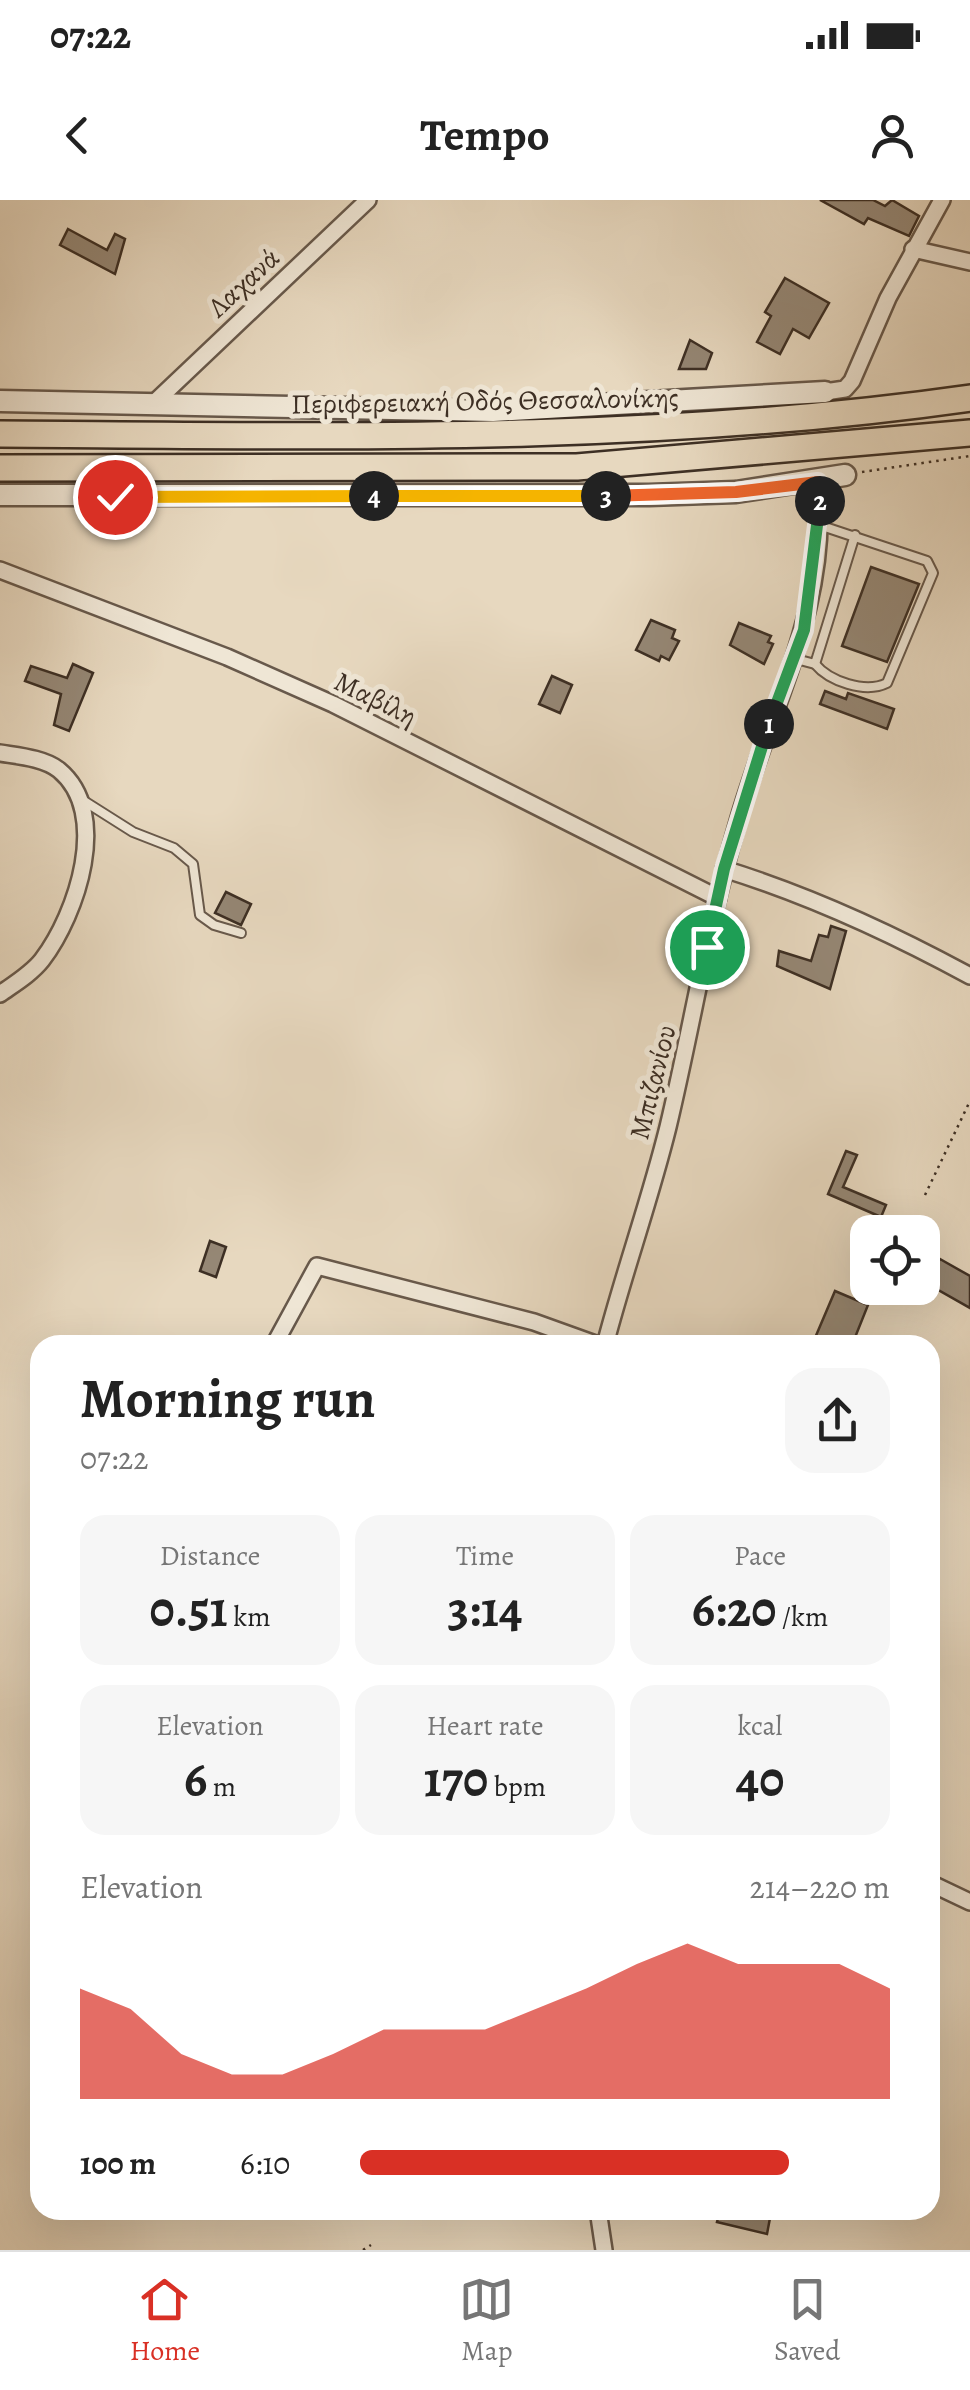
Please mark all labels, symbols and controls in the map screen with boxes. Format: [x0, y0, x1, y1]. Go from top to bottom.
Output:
text: 07:22 [50, 9, 131, 61]
text: Tempo [420, 104, 550, 166]
icon: back [50, 108, 105, 163]
icon: person [865, 108, 920, 163]
street label: Λαχανά [199, 240, 288, 327]
street label: Περιφερειακή Οδός Θεσσαλονίκης [291, 379, 679, 423]
pin [73, 455, 158, 540]
icon: check [88, 470, 143, 525]
pin: 4 [349, 471, 399, 521]
pin: 3 [581, 471, 631, 521]
pin: 2 [795, 476, 845, 526]
text: 4 [367, 477, 381, 515]
text: 3 [600, 477, 612, 515]
text: 2 [813, 482, 827, 520]
street label: Μαβίλη [328, 663, 423, 735]
pin: 1 [744, 699, 794, 749]
text: 1 [764, 705, 774, 743]
pin [665, 905, 750, 990]
icon: arrive [680, 920, 735, 975]
street label: Μπιζανίου [620, 1021, 686, 1144]
map controls [850, 1215, 940, 1305]
button: locate [850, 1215, 940, 1305]
text: Morning run [80, 1361, 375, 1436]
button: share [785, 1368, 890, 1473]
text: 07:22 [80, 1436, 149, 1480]
text: Distance [160, 1537, 260, 1575]
text: Time [456, 1537, 514, 1575]
text: Pace [734, 1537, 786, 1575]
text: 0.51 [150, 1575, 228, 1643]
text: 3:14 [448, 1575, 522, 1643]
text: 6:20 [692, 1575, 776, 1643]
text: km [228, 1598, 270, 1636]
text: /km [776, 1598, 828, 1636]
text: Elevation [156, 1707, 264, 1745]
text: Heart rate [427, 1707, 543, 1745]
text: kcal [738, 1707, 782, 1745]
text: 6 [184, 1745, 207, 1813]
text: 170 [424, 1745, 488, 1813]
text: 40 [736, 1745, 784, 1813]
text: m [207, 1768, 236, 1806]
text: bpm [488, 1768, 546, 1806]
text: Elevation [80, 1865, 203, 1909]
text: 214–220 m [749, 1865, 890, 1909]
text: 100 m [80, 2141, 156, 2185]
text: 6:10 [240, 2141, 290, 2185]
tab: Home [130, 2272, 200, 2370]
tab: Map [459, 2272, 514, 2370]
tab: Saved [774, 2272, 840, 2370]

